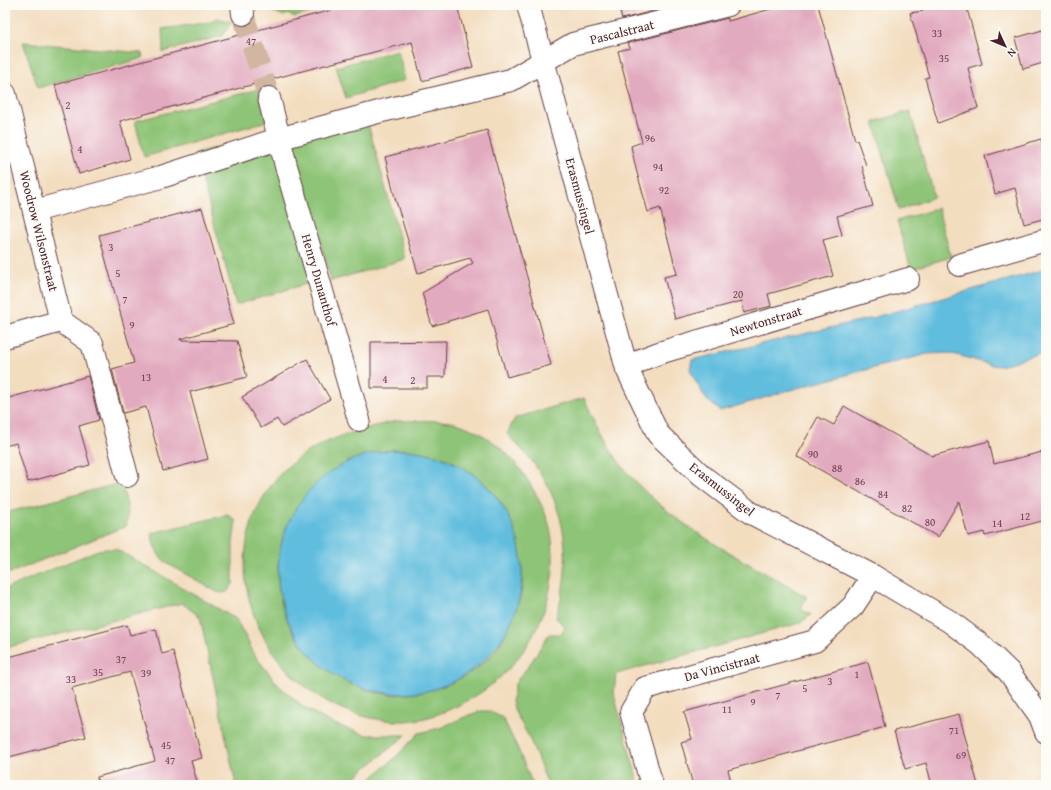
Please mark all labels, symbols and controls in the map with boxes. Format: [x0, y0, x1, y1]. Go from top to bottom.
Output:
street label: Pascalstraat [588, 15, 657, 49]
house number: 33 [932, 25, 942, 41]
north arrow [985, 26, 1025, 66]
house number: 47 [246, 33, 256, 49]
text: N [1003, 45, 1021, 62]
house number: 35 [939, 50, 949, 66]
house number: 2 [65, 97, 71, 113]
house number: 96 [645, 130, 655, 146]
house number: 4 [77, 141, 83, 157]
street label: Erasmussingel [561, 156, 599, 237]
house number: 94 [653, 159, 663, 175]
street label: Woodrow Wilsonstraat [15, 169, 63, 294]
house number: 92 [659, 182, 669, 198]
street label: Henry Dunanthof [297, 232, 342, 330]
house number: 3 [108, 239, 114, 255]
house number: 5 [115, 265, 121, 281]
house number: 20 [733, 286, 743, 302]
house number: 7 [122, 291, 128, 307]
street label: Newtonstraat [728, 301, 805, 341]
house number: 9 [129, 317, 135, 333]
house number: 13 [141, 369, 151, 385]
house number: 4 [382, 371, 388, 387]
house number: 2 [410, 372, 416, 388]
house number: 90 [808, 446, 818, 462]
street label: Erasmussingel [685, 457, 759, 521]
house number: 88 [832, 460, 842, 476]
house number: 86 [855, 473, 865, 489]
house number: 84 [878, 486, 888, 502]
house number: 82 [902, 500, 912, 516]
house number: 12 [1020, 508, 1030, 524]
house number: 80 [925, 514, 935, 530]
house number: 14 [992, 515, 1002, 531]
street label: Da Vincistraat [682, 648, 762, 686]
house number: 37 [116, 651, 126, 667]
house number: 35 [93, 664, 103, 680]
house number: 39 [141, 665, 151, 681]
house number: 1 [854, 666, 860, 682]
house number: 33 [66, 671, 76, 687]
house number: 3 [827, 673, 833, 689]
house number: 5 [802, 680, 808, 696]
house number: 7 [775, 687, 781, 703]
house number: 9 [750, 694, 756, 710]
house number: 11 [722, 701, 732, 717]
house number: 71 [949, 722, 959, 738]
house number: 45 [161, 737, 171, 753]
house number: 69 [956, 747, 966, 763]
house number: 47 [165, 752, 175, 768]

